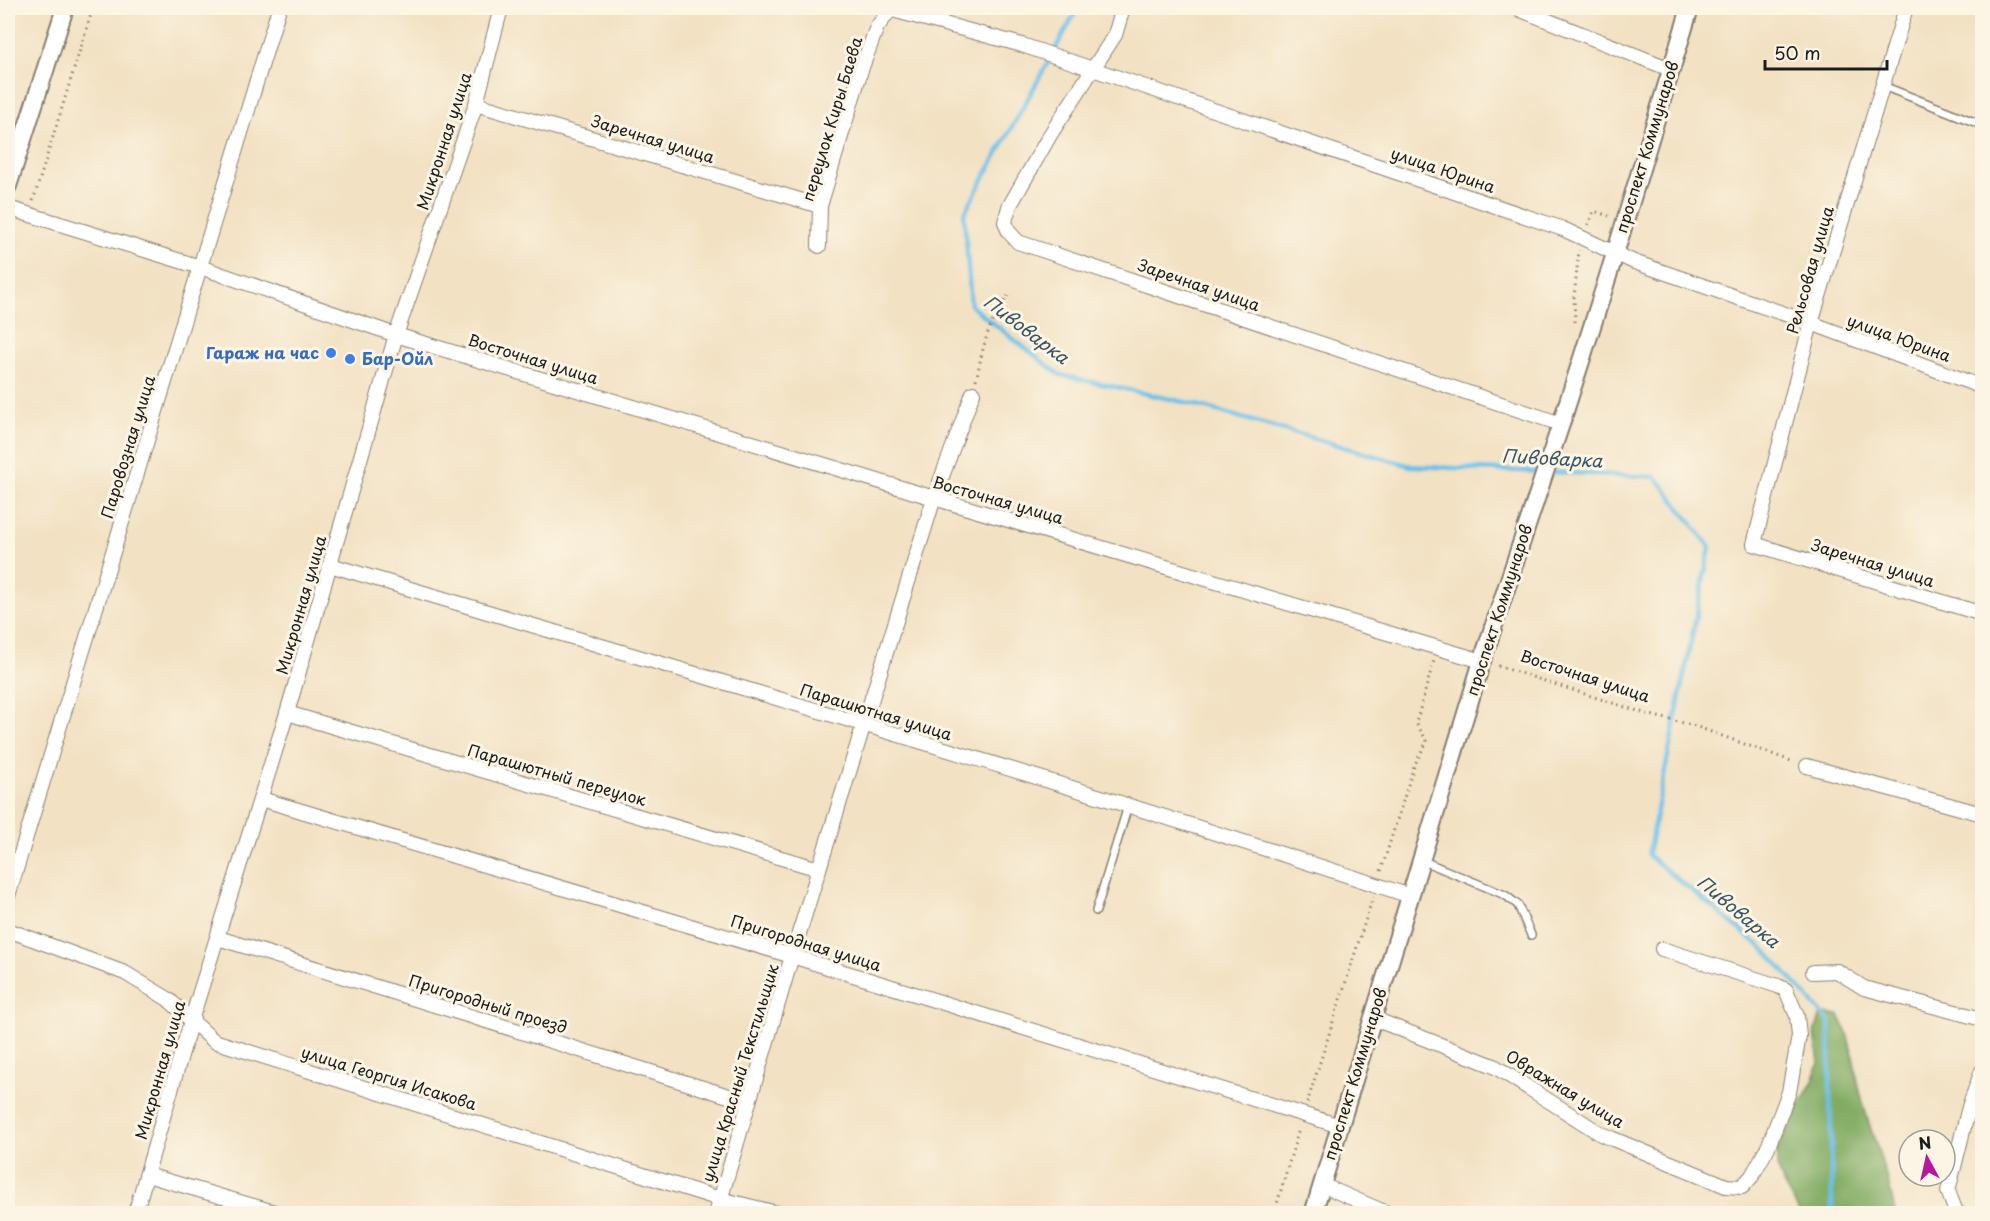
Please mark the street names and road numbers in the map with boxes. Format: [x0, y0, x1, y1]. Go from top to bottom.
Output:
street label: переулок Киры Баева [795, 33, 868, 204]
street label: проспект Коммунаров [1608, 58, 1684, 236]
street label: Микронная улица [409, 69, 477, 213]
street label: Заречная улица [589, 108, 718, 168]
street label: улица Юрина [1388, 140, 1499, 198]
street label: Рельсовая улица [1779, 203, 1839, 336]
street label: Заречная улица [1135, 252, 1264, 316]
street label: улица Юрина [1844, 307, 1955, 367]
street label: Восточная улица [465, 327, 601, 389]
street label: Паровозная улица [94, 372, 160, 521]
street label: Восточная улица [930, 469, 1066, 529]
street label: проспект Коммунаров [1459, 521, 1537, 698]
street label: Микронная улица [269, 532, 331, 677]
street label: Заречная улица [1809, 532, 1938, 592]
street label: Восточная улица [1517, 643, 1653, 707]
street label: Парашютная улица [797, 677, 955, 746]
street label: Парашютный переулок [465, 737, 650, 811]
street label: Пригородная улица [728, 908, 885, 976]
street label: улица Красный Текстильщик [694, 960, 784, 1185]
street label: Пригородный проезд [406, 967, 571, 1039]
street label: проспект Коммунаров [1316, 985, 1392, 1163]
street label: Микронная улица [128, 997, 190, 1142]
street label: улица Георгия Исакова [299, 1039, 480, 1115]
street label: Овражная улица [1502, 1043, 1629, 1133]

